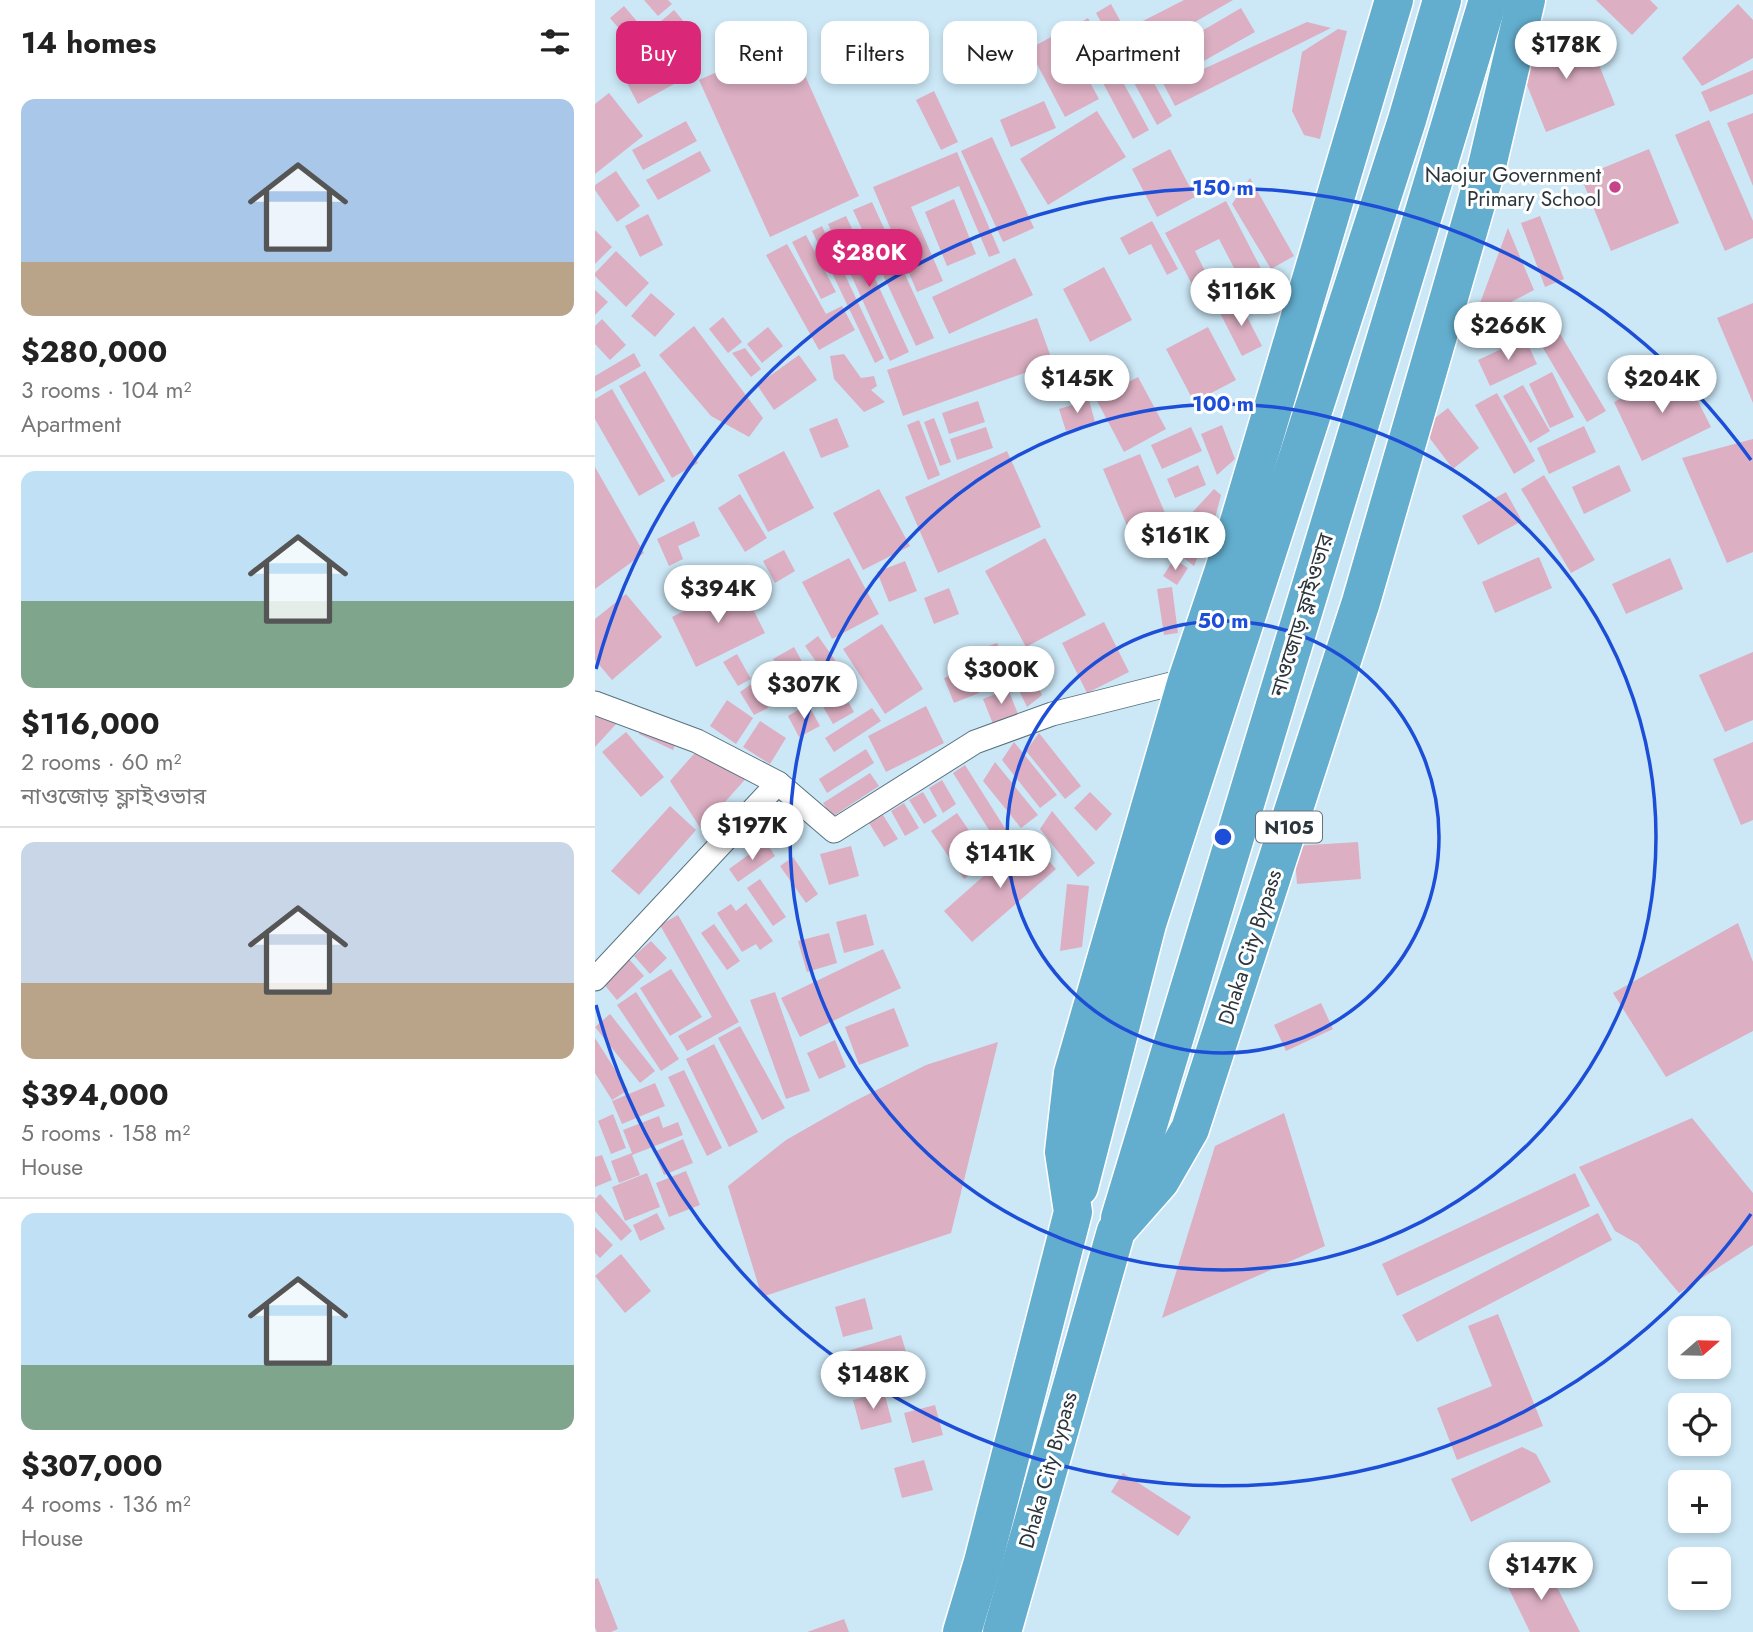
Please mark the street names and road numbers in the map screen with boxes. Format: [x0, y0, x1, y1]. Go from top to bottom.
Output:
street label: নাওজোড় ফ্লাইওভার [1263, 529, 1341, 701]
road number: N105 [1256, 812, 1322, 842]
street label: Dhaka City Bypass [1211, 866, 1289, 1028]
street label: Dhaka City Bypass [1011, 1388, 1085, 1552]

